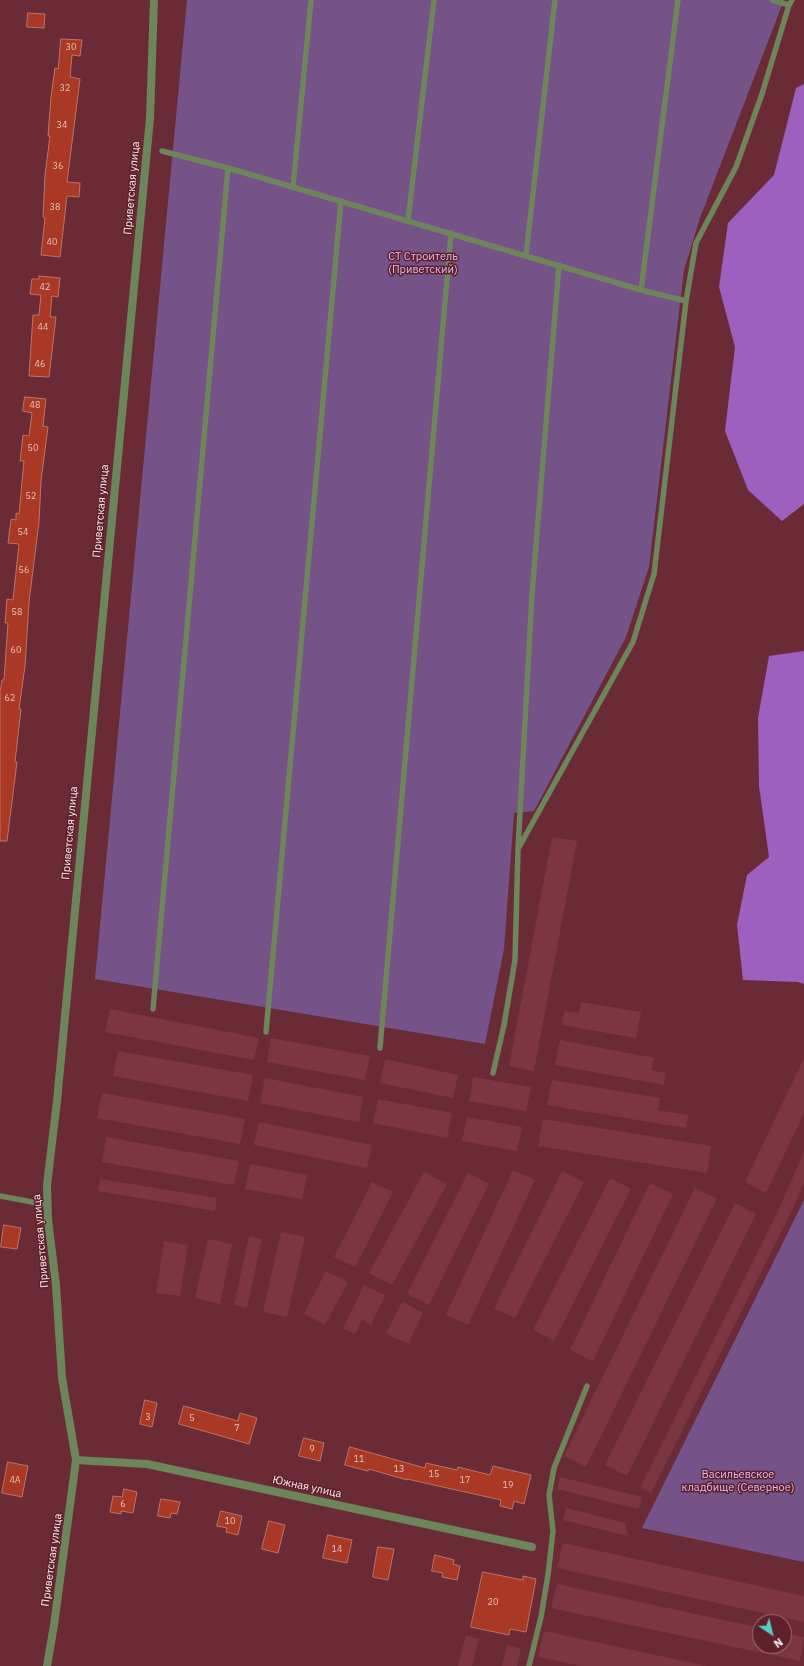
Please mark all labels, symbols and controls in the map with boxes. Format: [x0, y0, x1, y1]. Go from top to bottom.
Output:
house number: 30 [66, 42, 76, 52]
house number: 32 [60, 83, 70, 93]
house number: 34 [57, 120, 67, 130]
street label: Приветская улица [121, 141, 143, 235]
house number: 36 [53, 161, 63, 171]
house number: 38 [50, 202, 60, 212]
house number: 40 [47, 237, 57, 247]
park label: СТ Строитель (Приветский) [388, 250, 458, 276]
house number: 42 [40, 282, 50, 292]
house number: 44 [38, 322, 48, 332]
house number: 46 [35, 359, 45, 369]
house number: 48 [30, 400, 40, 410]
house number: 50 [28, 443, 38, 453]
street label: Приветская улица [90, 464, 112, 558]
house number: 52 [26, 491, 36, 501]
house number: 54 [18, 527, 28, 537]
house number: 56 [19, 565, 29, 575]
house number: 58 [12, 607, 22, 617]
house number: 60 [11, 645, 21, 655]
house number: 62 [5, 693, 15, 703]
street label: Приветская улица [59, 786, 81, 880]
street label: Приветская улица [30, 1194, 52, 1288]
house number: 3 [145, 1412, 151, 1422]
house number: 5 [189, 1413, 195, 1423]
house number: 7 [234, 1423, 240, 1433]
house number: 9 [309, 1444, 315, 1454]
house number: 11 [354, 1454, 364, 1464]
house number: 13 [394, 1464, 404, 1474]
park label: Васильевское кладбище (Северное) [682, 1468, 794, 1494]
house number: 15 [429, 1469, 439, 1479]
street label: Южная улица [271, 1473, 343, 1501]
house number: 4А [9, 1475, 21, 1485]
house number: 17 [460, 1475, 470, 1485]
house number: 19 [503, 1480, 513, 1490]
house number: 6 [120, 1499, 126, 1509]
street label: Приветская улица [39, 1513, 65, 1607]
house number: 10 [225, 1516, 235, 1526]
house number: 14 [332, 1544, 342, 1554]
house number: 20 [488, 1597, 498, 1607]
north arrow [752, 1614, 792, 1654]
text: N [771, 1635, 786, 1651]

